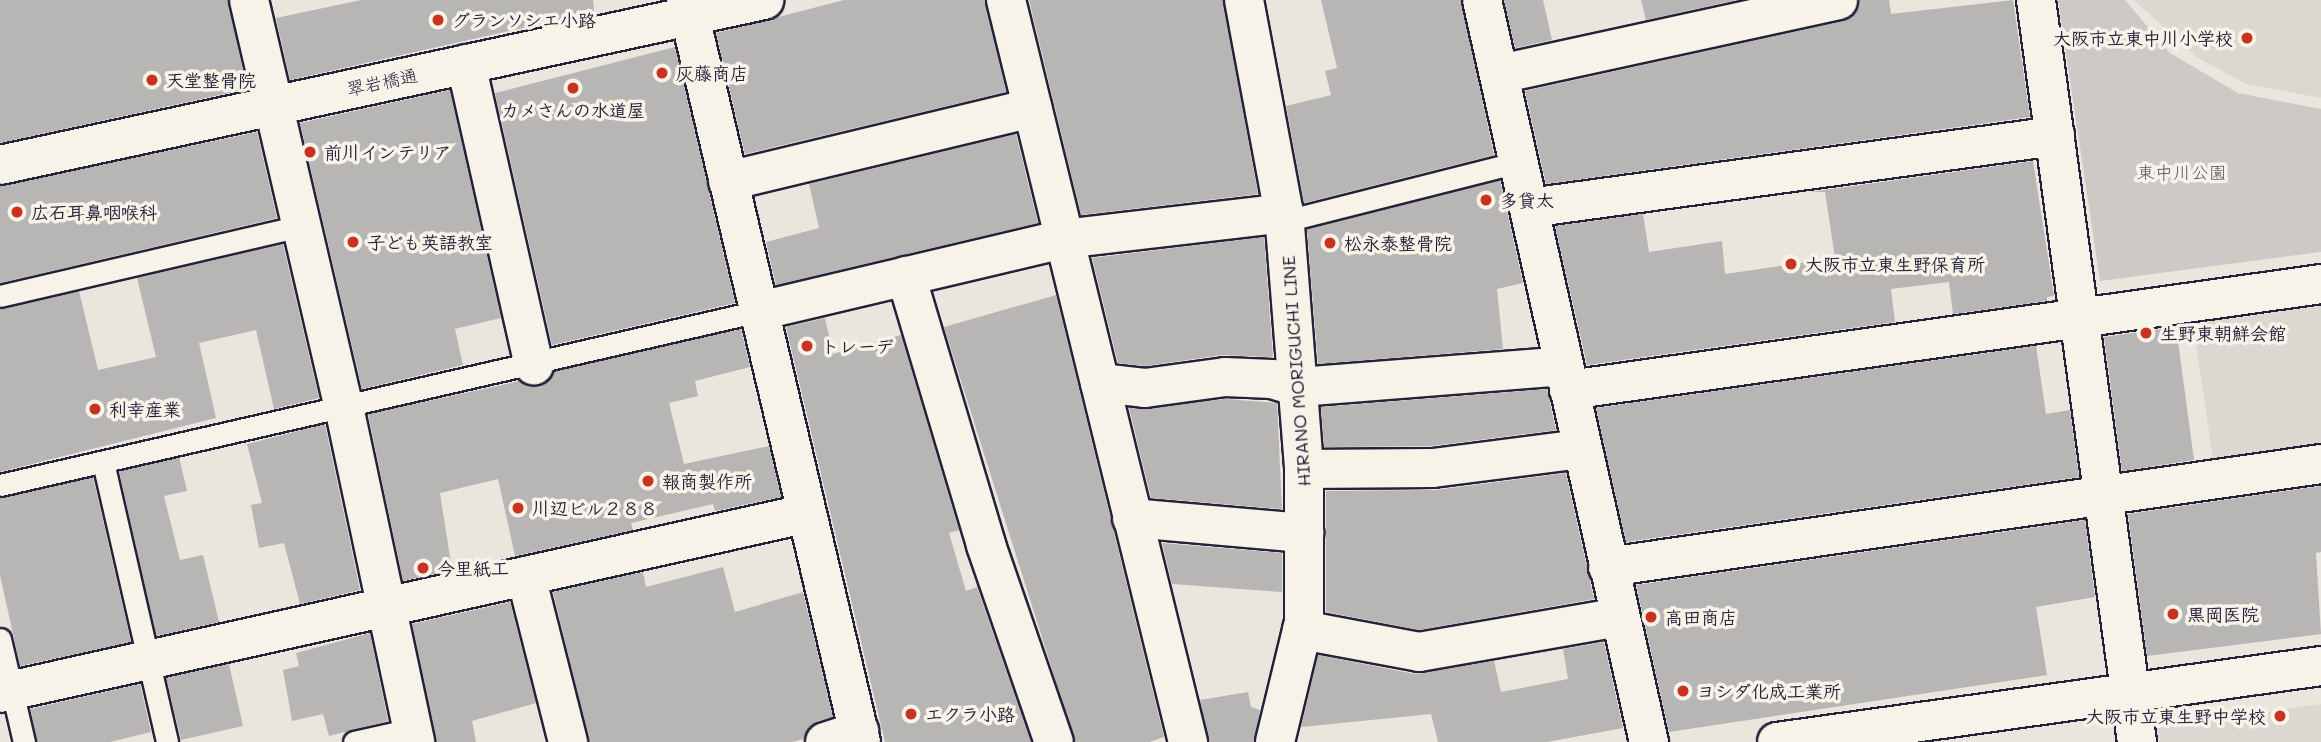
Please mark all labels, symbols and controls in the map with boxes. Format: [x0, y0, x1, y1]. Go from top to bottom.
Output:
place label: グランソシエ小路 [452, 9, 596, 31]
marker: グランソシエ小路 [430, 12, 446, 28]
place label: 大阪市立東中川小学校 [2053, 27, 2233, 49]
marker: 大阪市立東中川小学校 [2239, 30, 2255, 46]
place label: 灰藤商店 [676, 62, 748, 84]
street label: 翠岩橋通 [345, 64, 419, 100]
marker: 灰藤商店 [654, 65, 670, 81]
place label: 天堂整骨院 [166, 69, 256, 91]
marker: 天堂整骨院 [144, 72, 160, 88]
marker: カメさんの水道屋 [565, 80, 581, 96]
place label: カメさんの水道屋 [501, 99, 645, 121]
place label: 前川インテリア [324, 141, 450, 163]
marker: 前川インテリア [302, 144, 318, 160]
park label: 東中川公園 [2137, 161, 2227, 183]
place label: 多貸太 [1500, 189, 1554, 211]
marker: 多貸太 [1478, 192, 1494, 208]
place label: 広石耳鼻咽喉科 [31, 201, 157, 223]
marker: 広石耳鼻咽喉科 [9, 204, 25, 220]
place label: 子ども英語教室 [367, 231, 493, 253]
place label: 松永泰整骨院 [1344, 232, 1452, 254]
marker: 子ども英語教室 [345, 234, 361, 250]
marker: 松永泰整骨院 [1322, 235, 1338, 251]
place label: 大阪市立東生野保育所 [1805, 253, 1985, 275]
street label: HIRANO MORIGUCHI LINE [1277, 255, 1315, 487]
marker: 大阪市立東生野保育所 [1783, 256, 1799, 272]
place label: 生野東朝鮮会館 [2160, 322, 2286, 344]
marker: 生野東朝鮮会館 [2138, 325, 2154, 341]
place label: トレーデ [821, 335, 894, 357]
marker: トレーデ [799, 338, 815, 354]
place label: 利幸産業 [109, 398, 181, 420]
marker: 利幸産業 [87, 401, 103, 417]
place label: 報商製作所 [662, 470, 752, 492]
marker: 報商製作所 [640, 473, 656, 489]
place label: 川辺ビル２８８ [532, 497, 658, 519]
marker: 川辺ビル２８８ [510, 500, 526, 516]
place label: 今里紙工 [437, 557, 509, 579]
marker: 今里紙工 [415, 560, 431, 576]
place label: 黒岡医院 [2187, 603, 2259, 625]
place label: 高田商店 [1665, 606, 1737, 628]
marker: 黒岡医院 [2165, 606, 2181, 622]
marker: 高田商店 [1643, 609, 1659, 625]
place label: ヨシダ化成工業所 [1697, 680, 1841, 702]
marker: ヨシダ化成工業所 [1675, 683, 1691, 699]
place label: エクラ小路 [925, 703, 1015, 725]
place label: 大阪市立東生野中学校 [2086, 705, 2266, 727]
marker: エクラ小路 [903, 706, 919, 722]
marker: 大阪市立東生野中学校 [2272, 708, 2288, 724]

